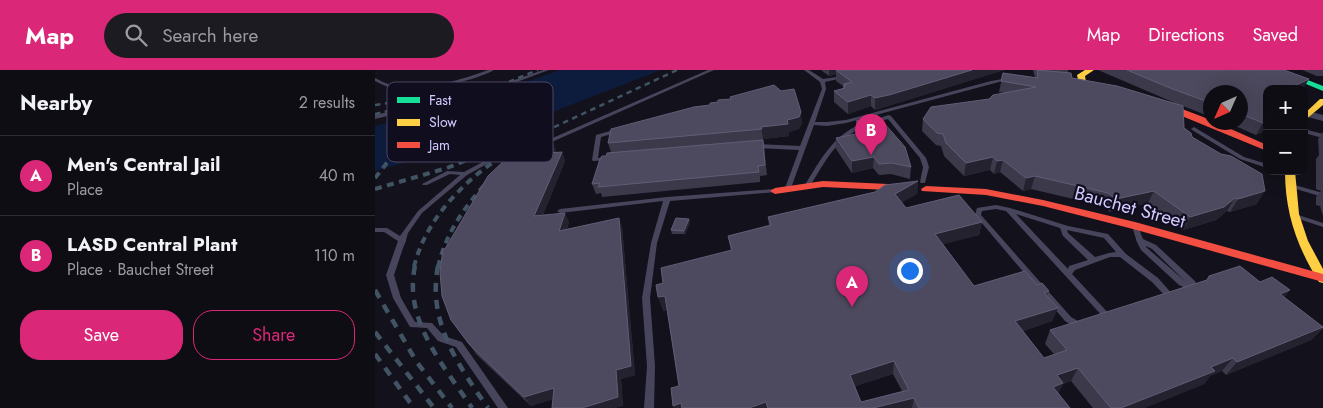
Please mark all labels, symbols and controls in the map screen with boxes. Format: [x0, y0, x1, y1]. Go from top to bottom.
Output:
search box [104, 13, 454, 58]
text: Map [25, 18, 74, 53]
icon: search [122, 21, 150, 49]
text: Search here [162, 22, 258, 49]
text: Map [1087, 22, 1120, 48]
text: Directions [1148, 22, 1224, 48]
text: Saved [1252, 22, 1298, 48]
legend [387, 82, 553, 162]
north arrow [1203, 85, 1248, 130]
map controls [1263, 85, 1308, 175]
button: + [1263, 85, 1308, 130]
text: Nearby [20, 88, 92, 118]
text: Fast [429, 90, 452, 110]
text: 2 results [299, 91, 355, 114]
text: Slow [429, 112, 457, 132]
pin: B [855, 114, 887, 155]
button: − [1263, 130, 1308, 175]
text: Jam [427, 135, 450, 155]
text: Men's Central Jail [67, 151, 220, 178]
text: A [30, 164, 42, 187]
text: 40 m [319, 164, 355, 187]
text: Place [67, 178, 103, 201]
street label: Bauchet Street [1071, 179, 1189, 235]
text: LASD Central Plant [67, 231, 237, 258]
text: B [31, 244, 41, 267]
text: 110 m [314, 244, 355, 267]
text: Place · Bauchet Street [67, 258, 214, 281]
your location [897, 258, 923, 284]
pin: A [836, 266, 868, 307]
button: Save [20, 310, 183, 360]
button: Share [193, 310, 355, 360]

